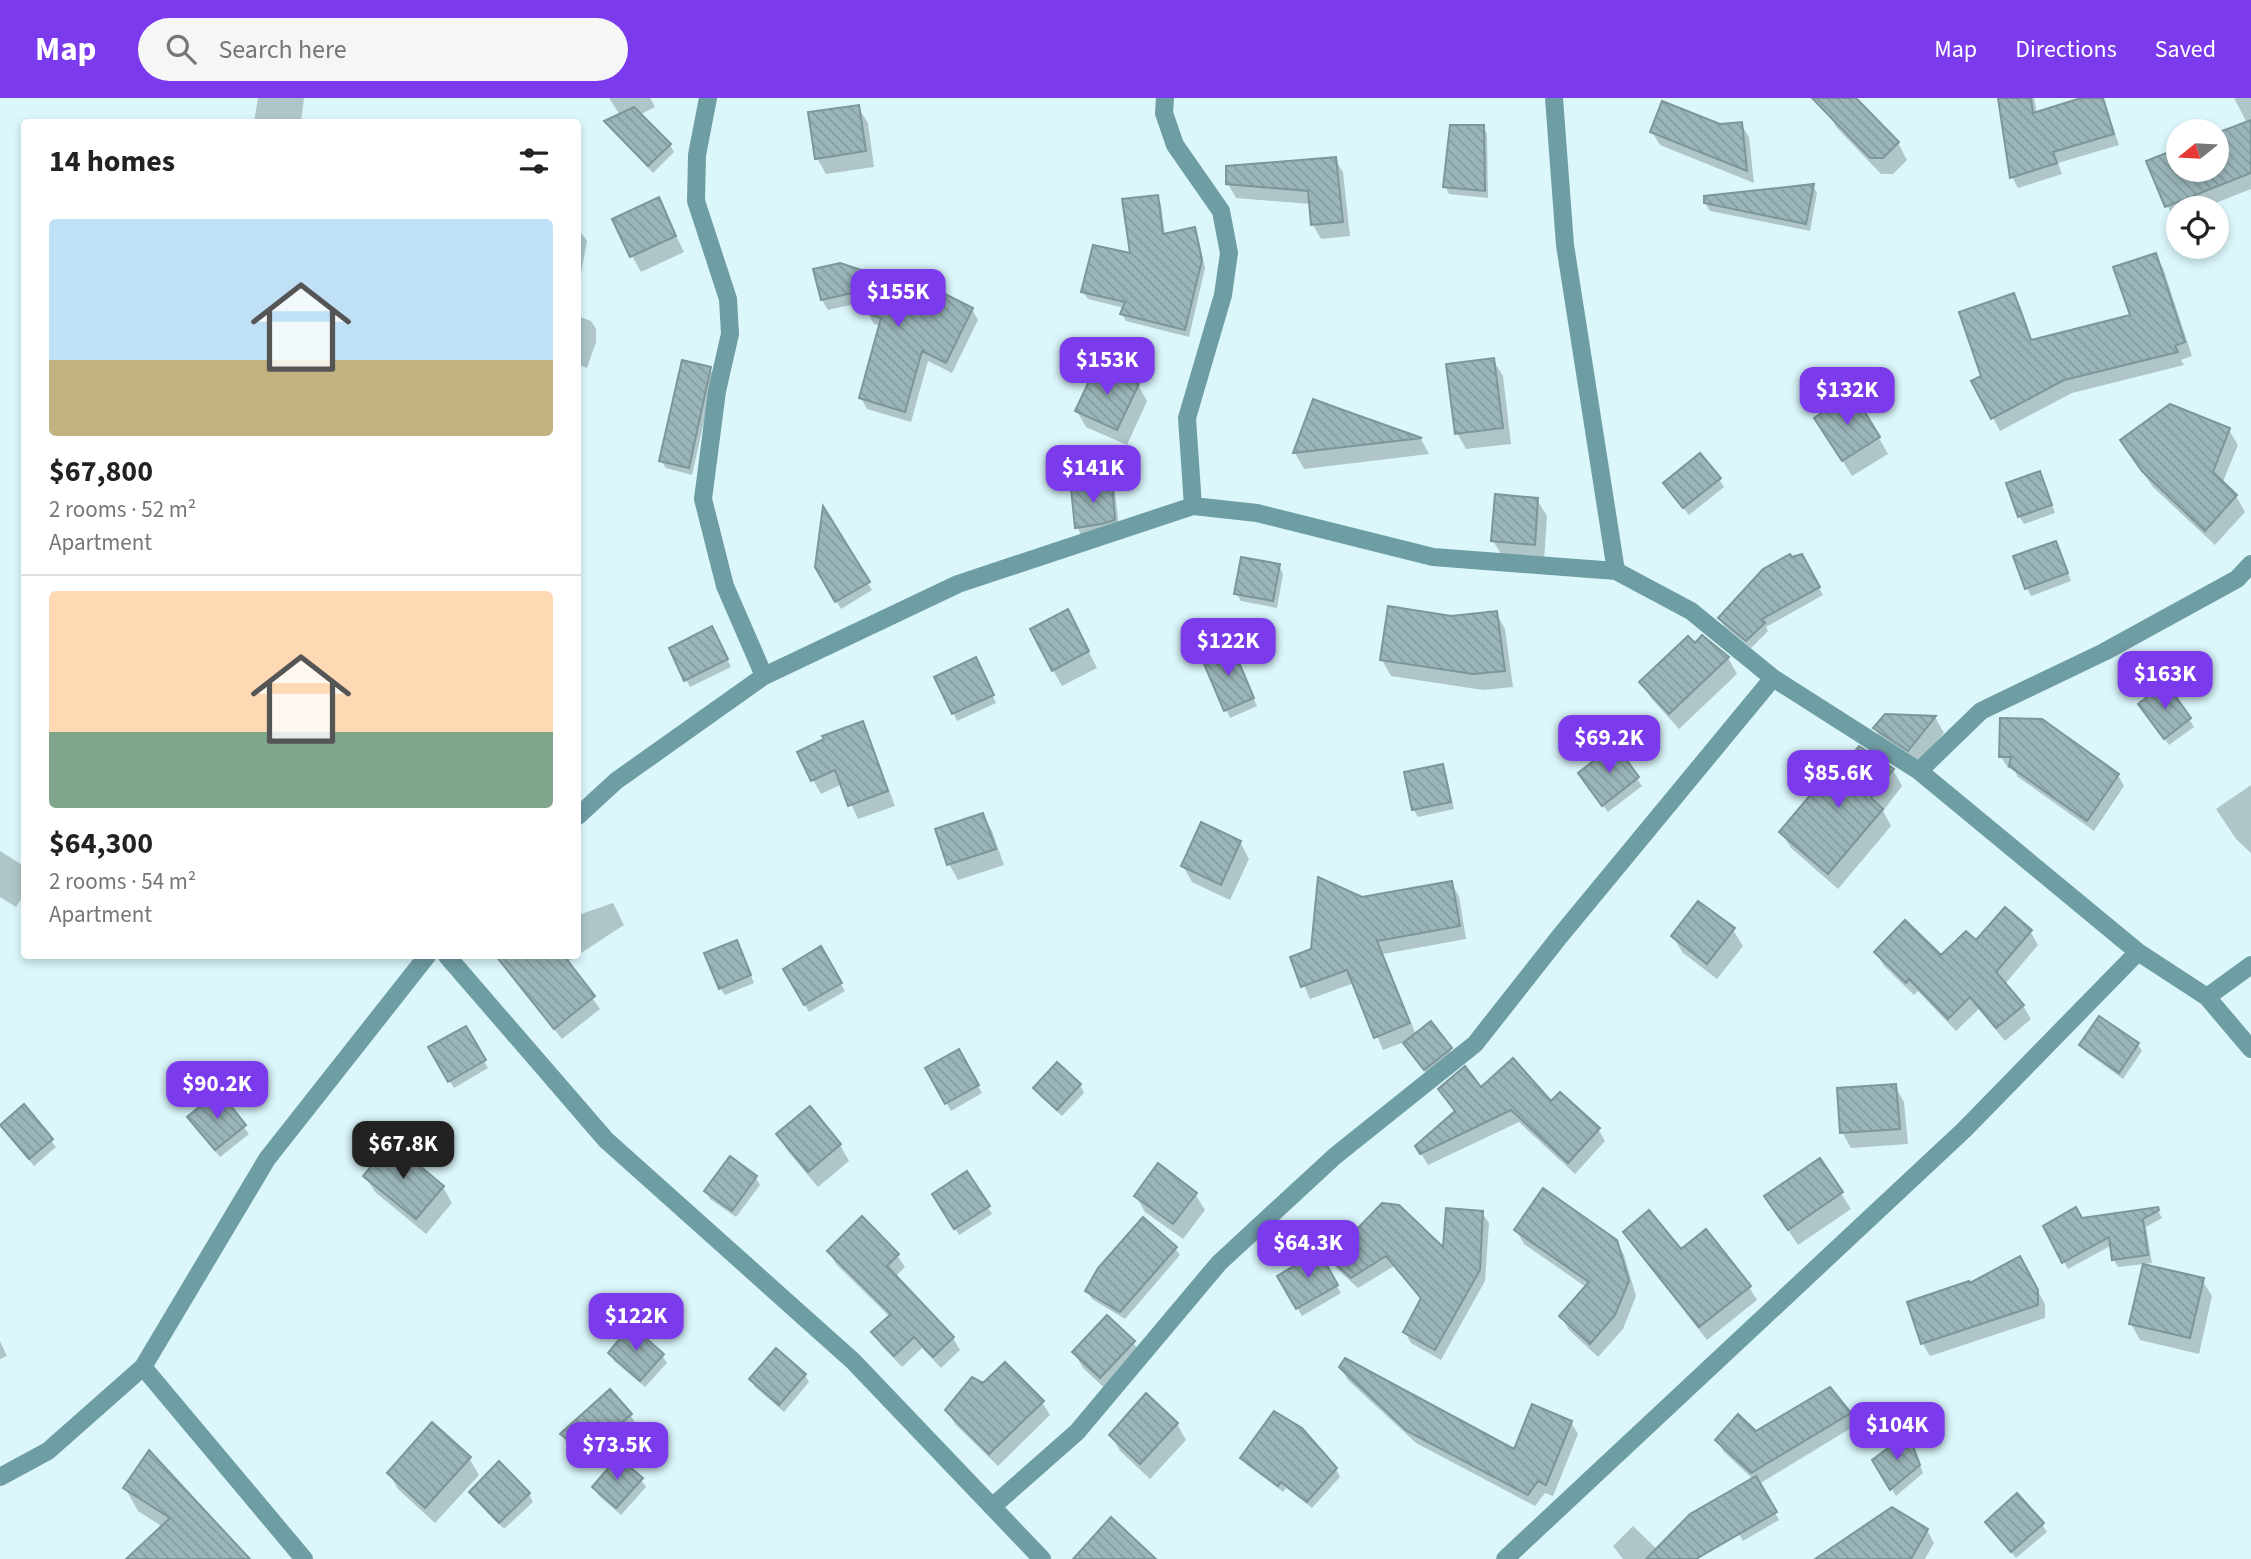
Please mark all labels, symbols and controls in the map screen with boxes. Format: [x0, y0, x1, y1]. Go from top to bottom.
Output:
search box [138, 18, 628, 81]
text: Map [35, 26, 96, 73]
icon: search [162, 30, 200, 68]
text: Search here [218, 31, 347, 68]
text: Map [1934, 32, 1977, 67]
text: Directions [2015, 32, 2117, 67]
text: Saved [2155, 32, 2216, 67]
north arrow [2166, 119, 2230, 182]
map controls [2166, 119, 2229, 259]
text: 14 homes [49, 140, 175, 183]
icon: filters [515, 142, 553, 180]
button: locate [2166, 196, 2229, 259]
icon: home [238, 264, 364, 390]
pin: $155K [849, 270, 947, 329]
text: $155K [867, 275, 929, 308]
pin: $153K [1058, 338, 1156, 397]
text: $153K [1076, 343, 1138, 376]
pin: $132K [1798, 368, 1896, 427]
text: $132K [1816, 373, 1878, 406]
pin: $141K [1044, 446, 1142, 505]
text: $67,800 [49, 450, 153, 493]
text: $141K [1062, 451, 1124, 484]
text: 2 rooms · 52 m² [49, 493, 196, 526]
text: Apartment [49, 526, 152, 559]
pin: $122K [1179, 618, 1277, 678]
text: $122K [1197, 624, 1259, 657]
icon: home [238, 636, 364, 762]
pin: $163K [2116, 652, 2214, 711]
text: $163K [2134, 657, 2196, 690]
pin: $69.2K [1552, 716, 1666, 775]
text: $69.2K [1574, 721, 1644, 754]
pin: $85.6K [1781, 750, 1895, 810]
text: $85.6K [1803, 756, 1873, 789]
text: $64,300 [49, 822, 153, 865]
text: 2 rooms · 54 m² [49, 865, 196, 898]
text: Apartment [49, 898, 152, 931]
pin: $90.2K [160, 1062, 274, 1121]
text: $90.2K [182, 1067, 252, 1100]
pin: $67.8K [346, 1122, 460, 1181]
text: $67.8K [368, 1127, 438, 1160]
pin: $64.3K [1251, 1220, 1365, 1280]
text: $64.3K [1273, 1226, 1343, 1259]
pin: $122K [587, 1294, 685, 1353]
text: $122K [605, 1299, 667, 1332]
pin: $104K [1848, 1402, 1946, 1462]
text: $104K [1866, 1408, 1928, 1441]
pin: $73.5K [560, 1422, 674, 1482]
text: $73.5K [582, 1428, 652, 1461]

